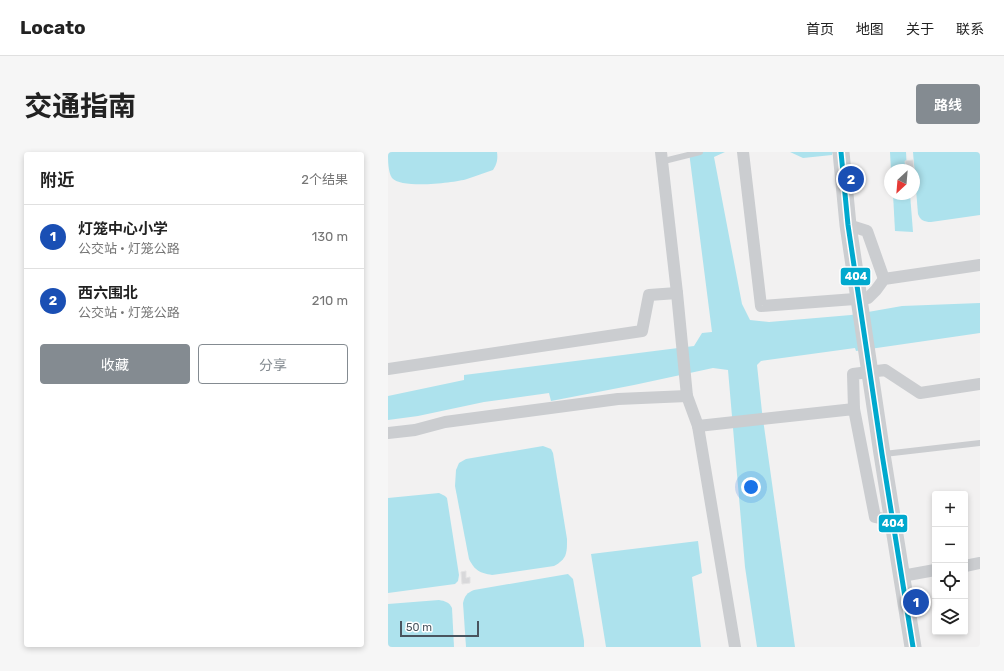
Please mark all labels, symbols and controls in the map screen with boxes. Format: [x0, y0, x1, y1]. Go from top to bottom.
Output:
text: Locato [20, 16, 86, 39]
text: 首页 [806, 21, 834, 38]
text: 地图 [856, 21, 884, 38]
text: 关于 [906, 21, 934, 38]
text: 联系 [956, 21, 984, 38]
button: 路线 [916, 84, 980, 124]
text: 交通指南 [24, 90, 136, 123]
pin: 2 [838, 164, 864, 194]
north arrow [884, 164, 920, 200]
text: 附近 [40, 170, 74, 190]
text: 2个结果 [301, 172, 348, 187]
text: 灯笼中心小学 [78, 220, 168, 238]
text: 1 [50, 229, 56, 244]
text: 130 m [312, 229, 348, 244]
text: 公交站 · 灯笼公路 [78, 241, 180, 256]
line badge: 404 [840, 267, 871, 286]
text: 404 [845, 270, 868, 283]
text: 西六围北 [78, 284, 138, 302]
text: 2 [49, 293, 57, 308]
text: 210 m [312, 293, 348, 308]
text: 公交站 · 灯笼公路 [78, 305, 180, 320]
button: 收藏 [40, 344, 190, 384]
button: 分享 [198, 344, 348, 384]
your location [741, 477, 761, 497]
map controls [932, 491, 968, 635]
button: + [932, 491, 968, 527]
line badge: 404 [878, 514, 908, 533]
text: 404 [882, 517, 905, 530]
button: − [932, 527, 968, 563]
button: locate [932, 563, 968, 599]
pin: 1 [903, 587, 929, 617]
button: layers [932, 599, 968, 635]
scale bar [400, 619, 479, 638]
text: 50 m [406, 621, 432, 634]

